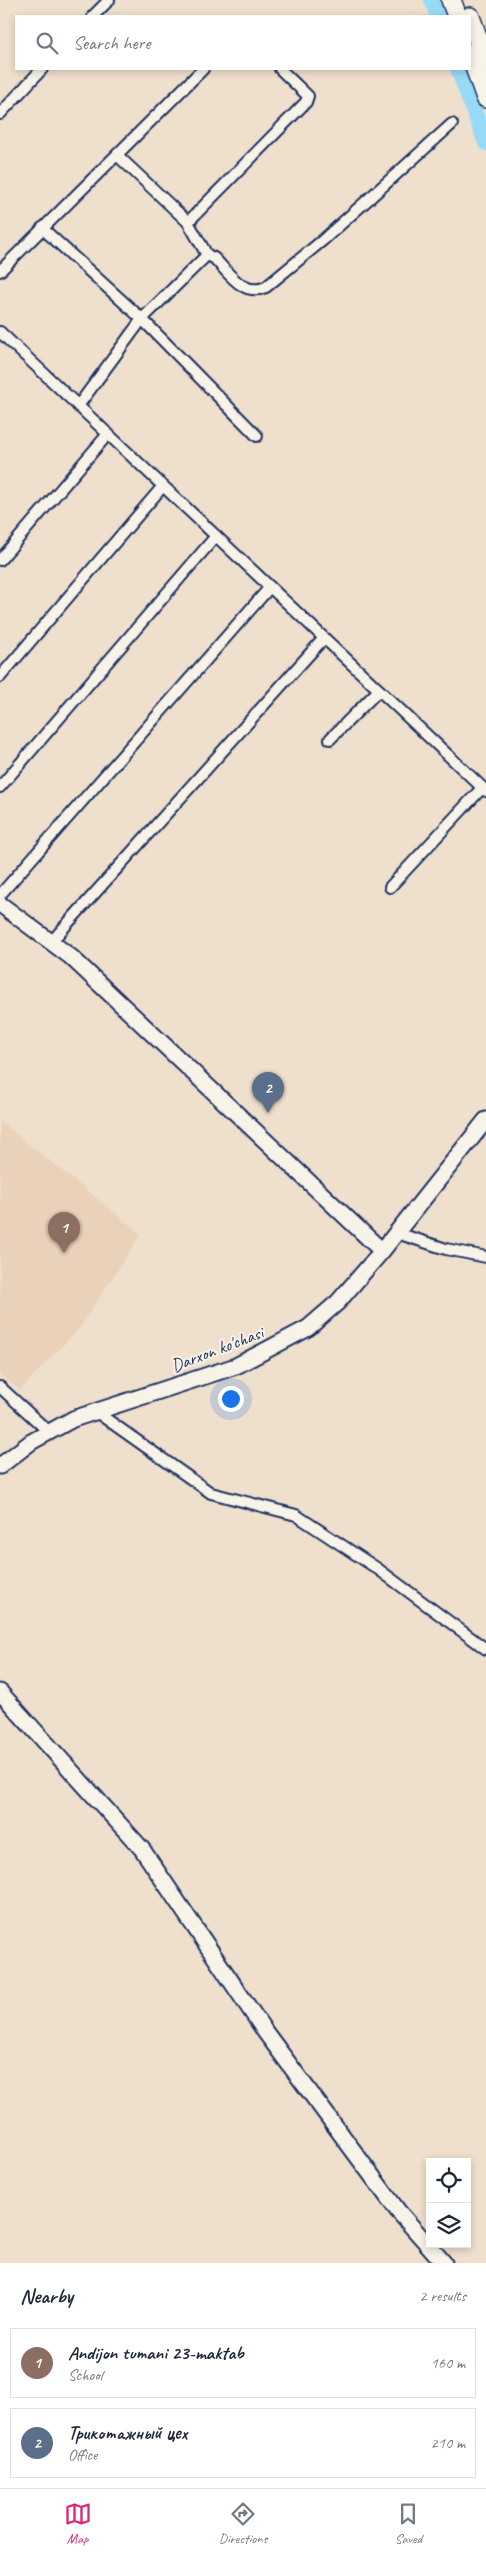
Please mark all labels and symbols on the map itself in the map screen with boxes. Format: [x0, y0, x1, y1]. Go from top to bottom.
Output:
pin: 2 [252, 1072, 284, 1113]
pin: 1 [48, 1212, 80, 1253]
street label: Darxon ko'chasi [168, 1320, 269, 1377]
your location [218, 1386, 244, 1412]

